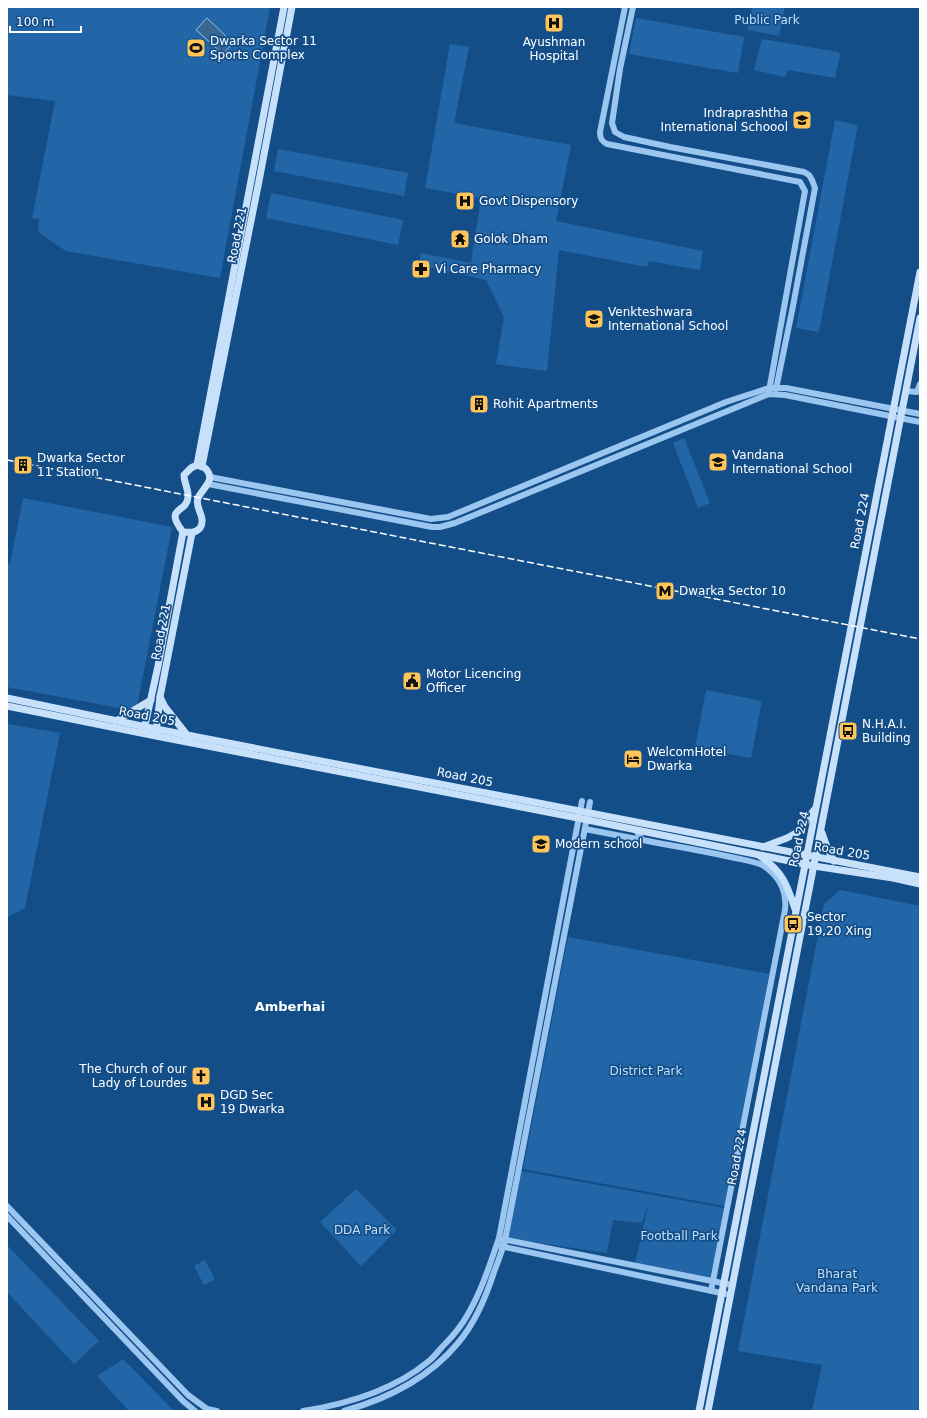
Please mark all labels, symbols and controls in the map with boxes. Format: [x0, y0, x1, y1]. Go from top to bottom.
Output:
scale bar [10, 8, 81, 34]
hospital icon: Ayushman Hospital [543, 12, 565, 34]
park label: Public Park [734, 13, 800, 27]
text: 100 m [16, 15, 54, 29]
place label: Dwarka Sector 11 Sports Complex [210, 34, 317, 62]
place label: Ayushman Hospital [523, 35, 585, 63]
sports icon: Dwarka Sector 11 Sports Complex [185, 37, 207, 59]
place label: Indraprashtha International Schoool [660, 106, 788, 134]
school or university icon: Indraprashtha International Schoool [791, 109, 813, 131]
hospital icon: Govt Dispensory [454, 190, 476, 212]
place label: Govt Dispensory [479, 194, 578, 208]
street label: Road 221 [225, 206, 249, 264]
temple icon: Golok Dham [449, 228, 471, 250]
place label: Golok Dham [474, 232, 548, 246]
pharmacy icon: Vi Care Pharmacy [410, 258, 432, 280]
place label: Vi Care Pharmacy [435, 262, 541, 276]
place label: Venkteshwara International School [608, 305, 728, 333]
school or university icon: Venkteshwara International School [583, 308, 605, 330]
building icon: Rohit Apartments [468, 393, 490, 415]
place label: Rohit Apartments [493, 397, 598, 411]
place label: Vandana International School [732, 448, 852, 476]
place label: Dwarka Sector 11 Station [37, 451, 125, 479]
school or university icon: Vandana International School [707, 451, 729, 473]
building icon: Dwarka Sector 11 Station [12, 454, 34, 476]
street label: Road 224 [848, 492, 872, 550]
metro station icon: Dwarka Sector 10 [654, 580, 676, 602]
place label: Dwarka Sector 10 [679, 584, 786, 598]
street label: Road 221 [149, 603, 173, 661]
place label: Motor Licencing Officer [426, 667, 521, 695]
public building icon: Motor Licencing Officer [401, 670, 423, 692]
street label: Road 205 [118, 704, 176, 728]
place label: N.H.A.I. Building [862, 717, 911, 745]
bus stop icon: N.H.A.I. Building [837, 720, 859, 742]
place label: WelcomHotel Dwarka [647, 745, 726, 773]
hotel icon: WelcomHotel Dwarka [622, 748, 644, 770]
street label: Road 205 [436, 765, 494, 789]
street label: Road 224 [786, 810, 812, 868]
school or university icon: Modern school [530, 833, 552, 855]
place label: Modern school [555, 837, 642, 851]
street label: Road 205 [813, 839, 871, 863]
place label: Sector 19,20 Xing [807, 910, 872, 938]
bus stop icon: Sector 19,20 Xing [782, 913, 804, 935]
district label: Amberhai [255, 999, 325, 1014]
place label: The Church of our Lady of Lourdes [78, 1062, 187, 1090]
park label: District Park [610, 1064, 682, 1078]
church icon: The Church of our Lady of Lourdes [190, 1065, 212, 1087]
place label: DGD Sec 19 Dwarka [220, 1088, 285, 1116]
hospital icon: DGD Sec 19 Dwarka [195, 1091, 217, 1113]
street label: Road 224 [725, 1128, 749, 1186]
park label: DDA Park [334, 1223, 390, 1237]
park label: Football Park [640, 1229, 718, 1243]
park label: Bharat Vandana Park [796, 1267, 878, 1295]

